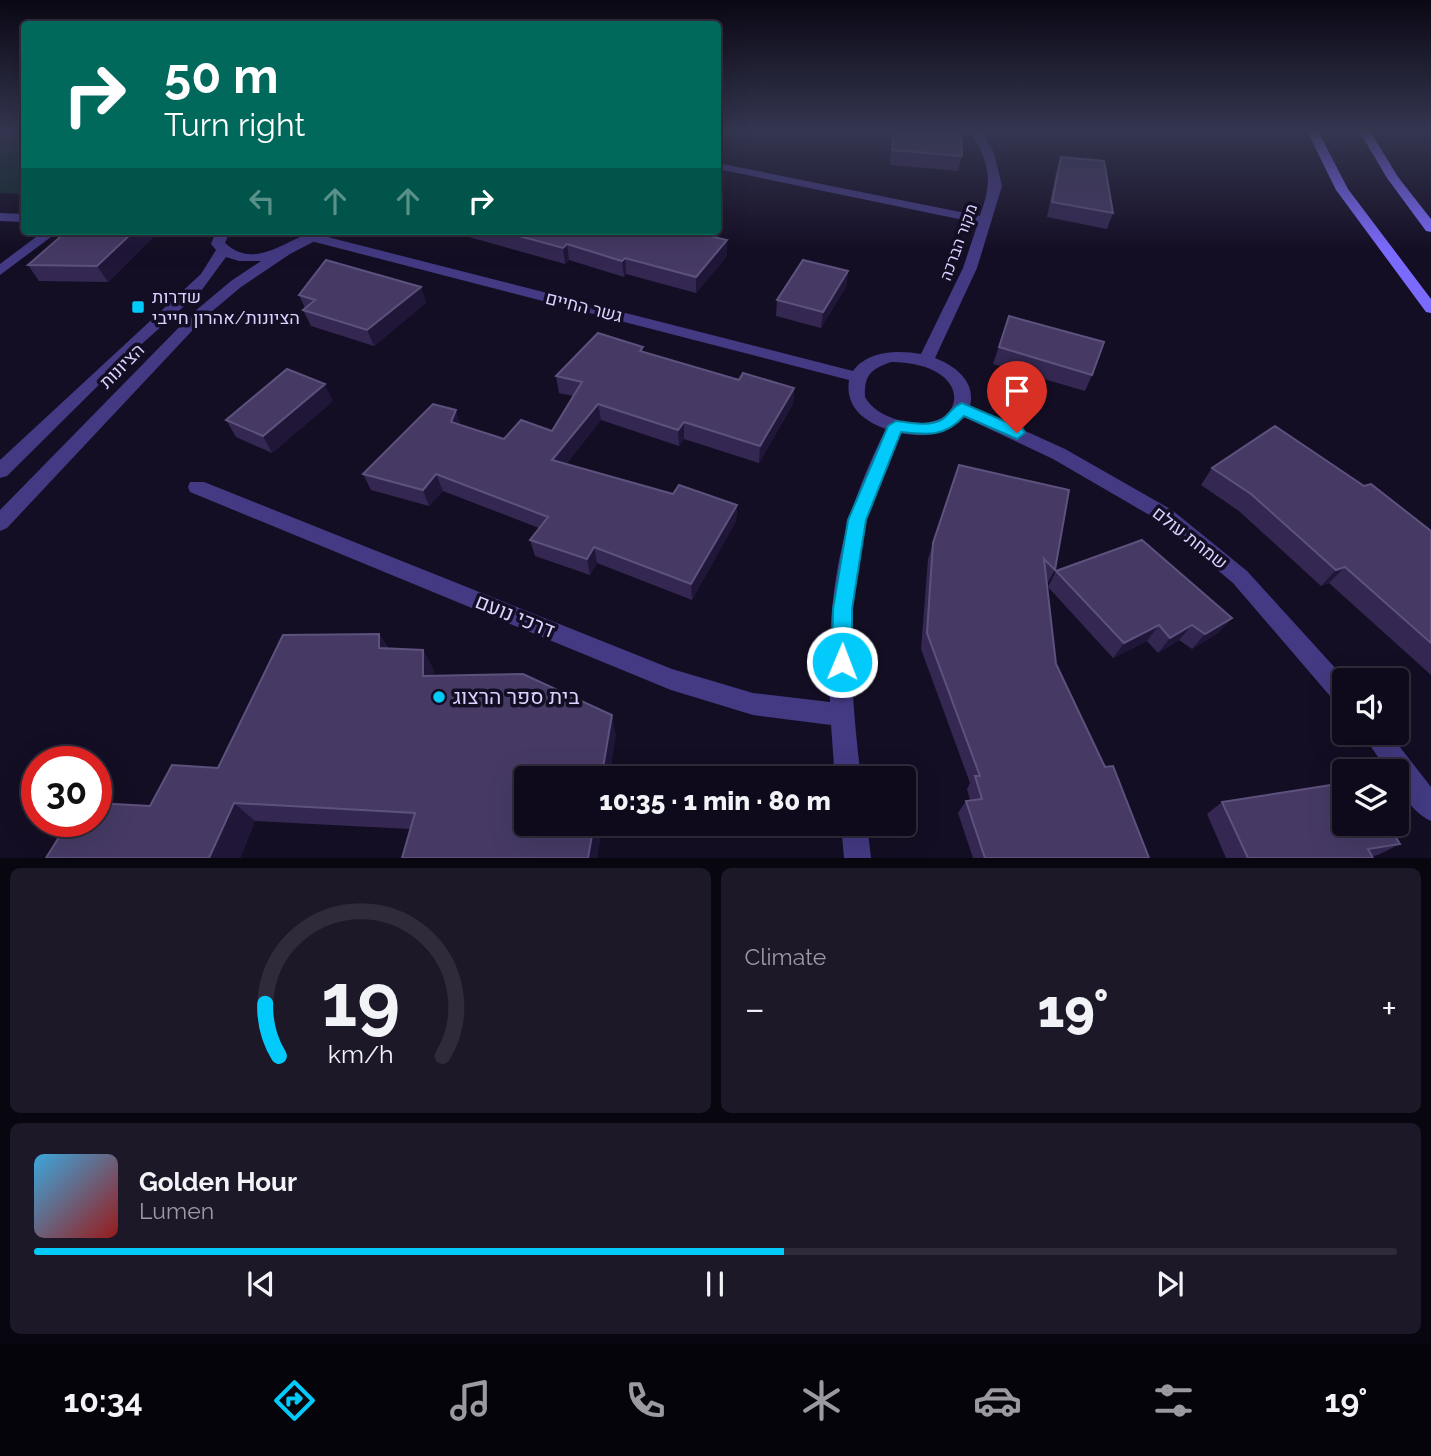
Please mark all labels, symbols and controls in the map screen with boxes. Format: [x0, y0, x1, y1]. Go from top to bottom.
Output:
text: 50 m [164, 47, 279, 104]
icon: right [49, 49, 140, 140]
text: Turn right [164, 106, 305, 143]
icon: left [243, 182, 281, 220]
icon: ahead [316, 182, 354, 220]
icon: ahead [389, 182, 427, 220]
icon: right [462, 182, 500, 220]
street label: מקור הברכה [936, 201, 981, 283]
place label: שדרות הציונות/אהרון חייבי [152, 286, 300, 328]
street label: גשר החיים [544, 287, 625, 326]
marker: שדרות הציונות/אהרון חייבי [130, 299, 146, 315]
street label: הציונות [95, 339, 148, 392]
pin [987, 361, 1047, 433]
icon: arrive [998, 372, 1036, 410]
street label: שמחת עולם [1149, 502, 1232, 573]
street label: דרכי נועם [472, 588, 559, 643]
position arrow [805, 625, 879, 699]
map controls [1332, 668, 1409, 836]
button: sound [1332, 668, 1409, 745]
place label: בית ספר הרצוג [453, 684, 580, 709]
marker: בית ספר הרצוג [431, 689, 447, 705]
speed limit sign: 30 [21, 746, 112, 837]
button: layers [1332, 759, 1409, 836]
text: 10:35 · 1 min · 80 m [599, 786, 831, 816]
text: Climate [745, 943, 826, 970]
text: 19 [321, 959, 400, 1044]
text: 19° [1037, 978, 1109, 1039]
text: − [745, 986, 765, 1031]
text: + [1381, 986, 1397, 1031]
text: km/h [327, 1039, 393, 1069]
text: Golden Hour [139, 1167, 297, 1197]
text: Lumen [139, 1197, 214, 1224]
icon: previous [242, 1265, 280, 1303]
icon: pause [696, 1265, 734, 1303]
icon: next [1151, 1265, 1189, 1303]
icon: directions [270, 1376, 319, 1425]
icon: music [446, 1376, 495, 1425]
icon: phone [621, 1376, 670, 1425]
icon: climate [797, 1376, 846, 1425]
icon: car [973, 1376, 1022, 1425]
icon: filters [1149, 1376, 1198, 1425]
text: 10:34 [63, 1382, 143, 1419]
text: 19° [1325, 1382, 1367, 1419]

